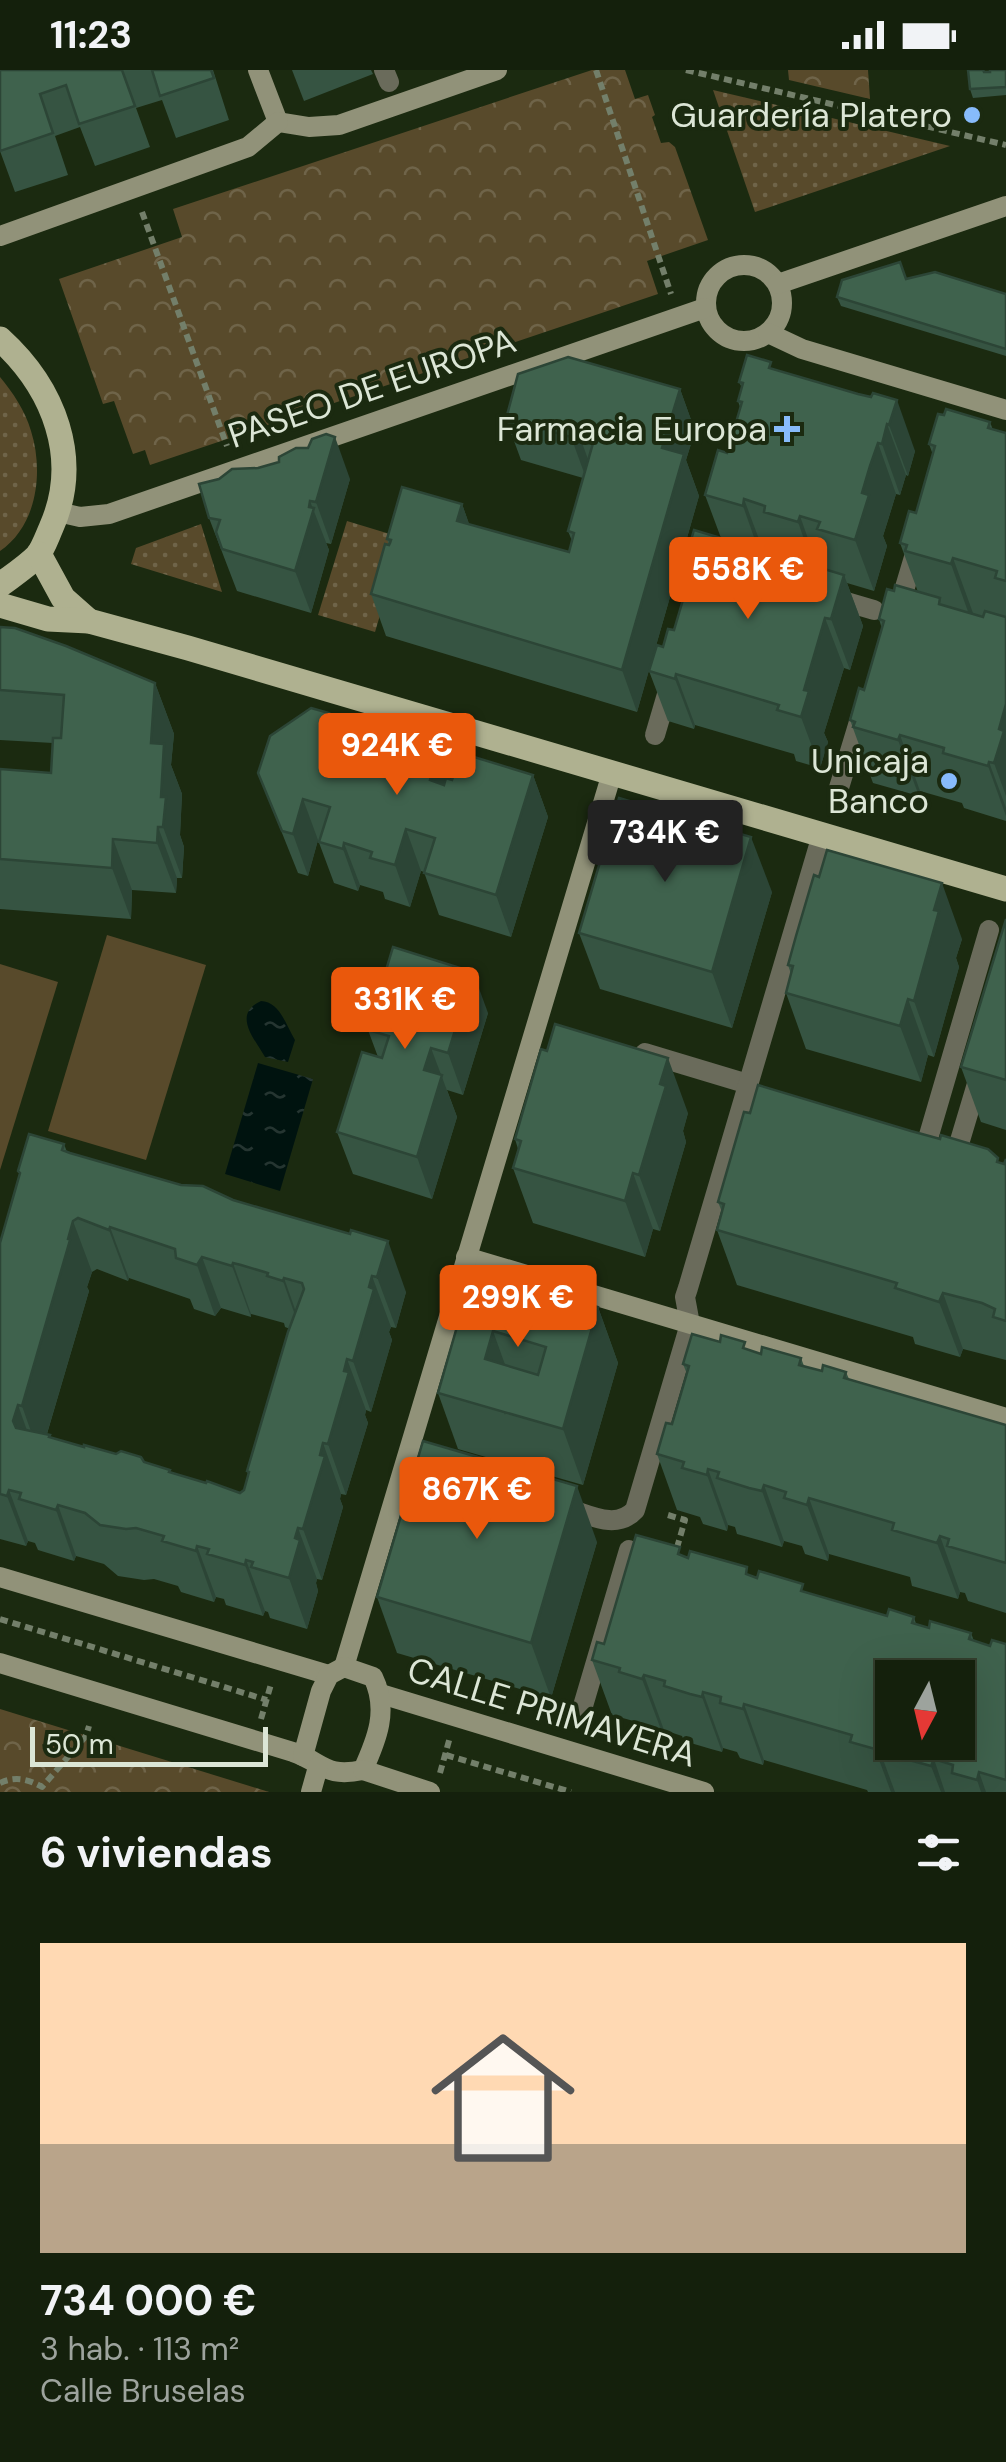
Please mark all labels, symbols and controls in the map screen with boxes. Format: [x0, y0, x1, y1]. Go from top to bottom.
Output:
text: 11:23 [50, 10, 132, 60]
place label: Guardería Platero [670, 92, 952, 138]
marker: Guardería Platero [961, 104, 983, 126]
street label: PASEO DE EUROPA [222, 317, 522, 459]
place label: Farmacia Europa [497, 406, 767, 452]
marker: Farmacia Europa [776, 418, 798, 440]
pin: 558K € [667, 537, 829, 622]
text: 558K € [691, 548, 805, 590]
pin: 924K € [316, 713, 478, 798]
text: 924K € [341, 724, 453, 766]
place label: Unicaja Banco [811, 738, 929, 824]
marker: Unicaja Banco [938, 770, 960, 792]
pin: 734K € [584, 800, 746, 885]
text: 734K € [610, 811, 720, 853]
pin: 331K € [324, 967, 486, 1052]
text: 331K € [353, 978, 457, 1020]
pin: 299K € [437, 1265, 599, 1350]
text: 299K € [462, 1276, 574, 1318]
pin: 867K € [396, 1457, 558, 1542]
text: 867K € [421, 1468, 533, 1510]
street label: CALLE PRIMAVERA [402, 1646, 702, 1778]
north arrow [875, 1660, 975, 1760]
map controls [875, 1660, 975, 1760]
scale bar [30, 1722, 268, 1766]
text: 50 m [45, 1726, 114, 1763]
text: 6 viviendas [40, 1825, 273, 1880]
icon: filters [911, 1825, 966, 1880]
icon: home [413, 2008, 593, 2188]
text: 734 000 € [40, 2273, 256, 2328]
text: 3 hab. · 113 m² [40, 2328, 239, 2370]
text: Calle Bruselas [40, 2370, 246, 2412]

